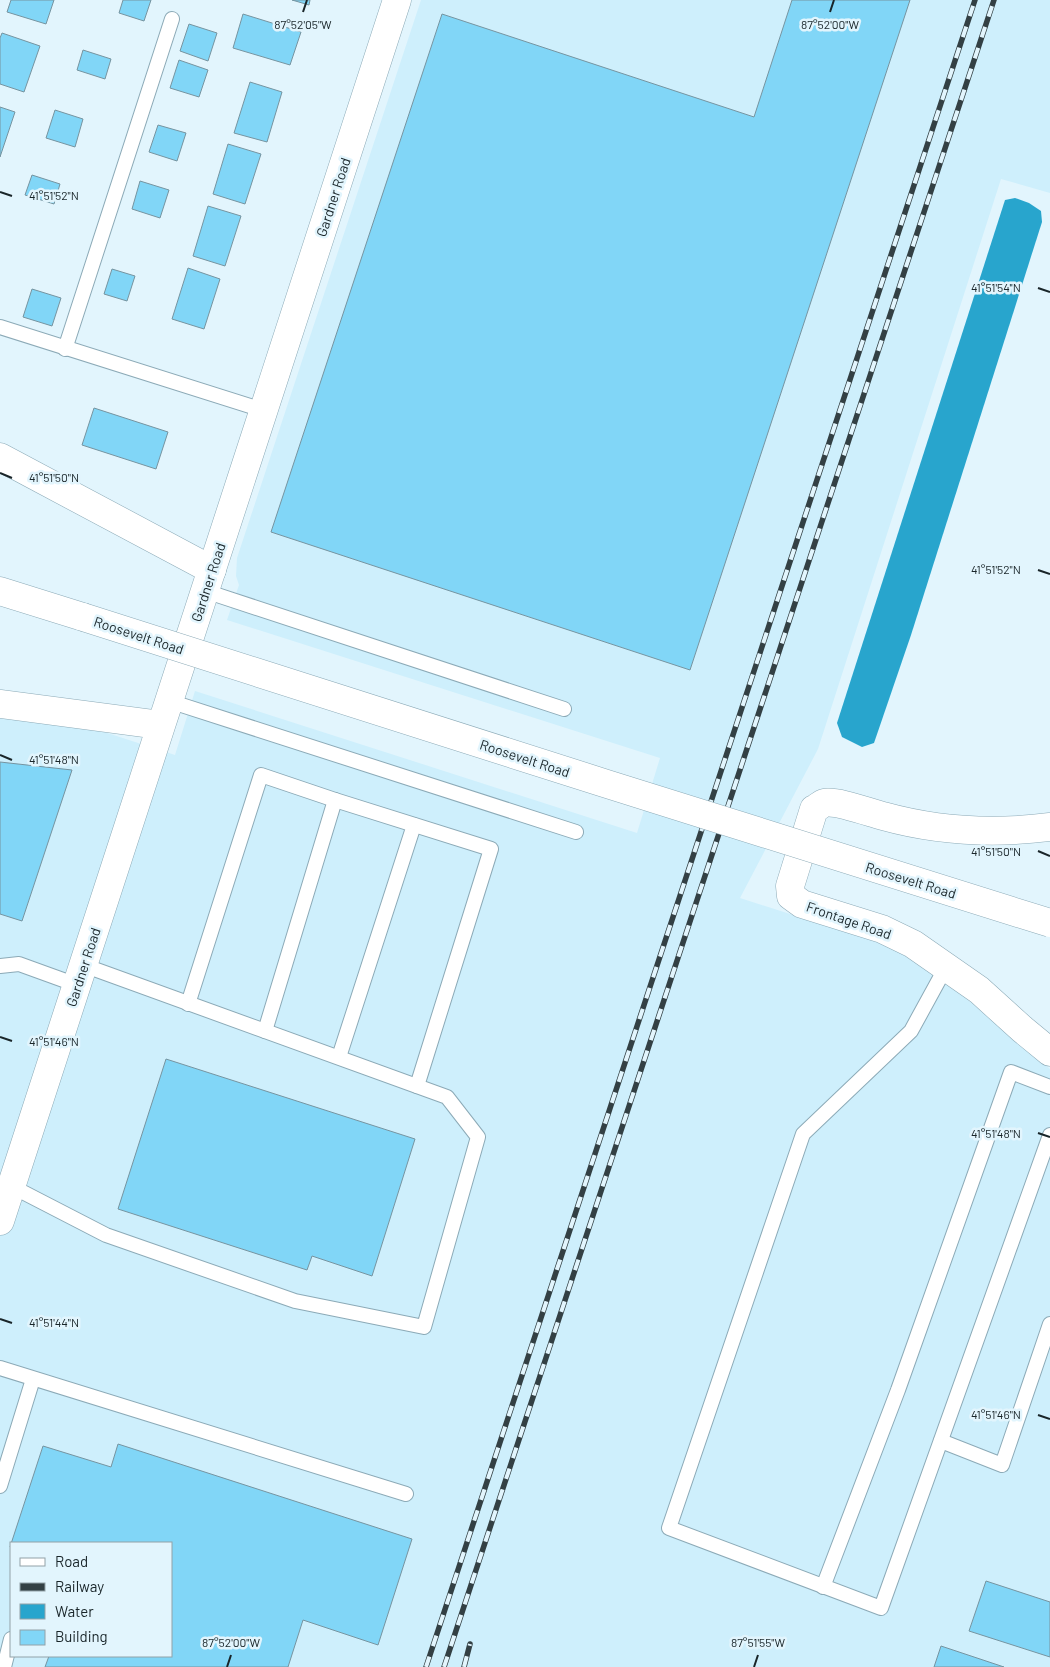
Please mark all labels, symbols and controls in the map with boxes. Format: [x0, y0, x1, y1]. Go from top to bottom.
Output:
text: 87°52'05"W [274, 17, 332, 31]
text: 87°52'00"W [801, 17, 859, 31]
street label: Gardner Road [312, 155, 354, 239]
text: 41°51'52"N [29, 188, 79, 202]
text: 41°51'54"N [971, 280, 1021, 294]
text: 41°51'50"N [29, 470, 79, 484]
street label: Gardner Road [187, 540, 229, 624]
text: 41°51'52"N [971, 562, 1021, 576]
street label: Roosevelt Road [92, 612, 186, 658]
street label: Roosevelt Road [478, 735, 572, 781]
text: 41°51'48"N [29, 752, 79, 766]
text: 41°51'50"N [971, 844, 1021, 858]
street label: Roosevelt Road [864, 858, 958, 902]
street label: Frontage Road [804, 897, 894, 943]
street label: Gardner Road [62, 925, 104, 1009]
text: 41°51'46"N [29, 1034, 79, 1048]
text: 41°51'48"N [971, 1126, 1021, 1140]
text: 41°51'44"N [29, 1315, 79, 1329]
text: 41°51'46"N [971, 1407, 1021, 1421]
legend [10, 1542, 172, 1657]
text: Road [55, 1552, 88, 1570]
text: Railway [55, 1577, 104, 1595]
text: Water [55, 1602, 94, 1620]
text: Building [55, 1627, 108, 1645]
text: 87°52'00"W [202, 1635, 260, 1649]
text: 87°51'55"W [731, 1635, 786, 1649]

